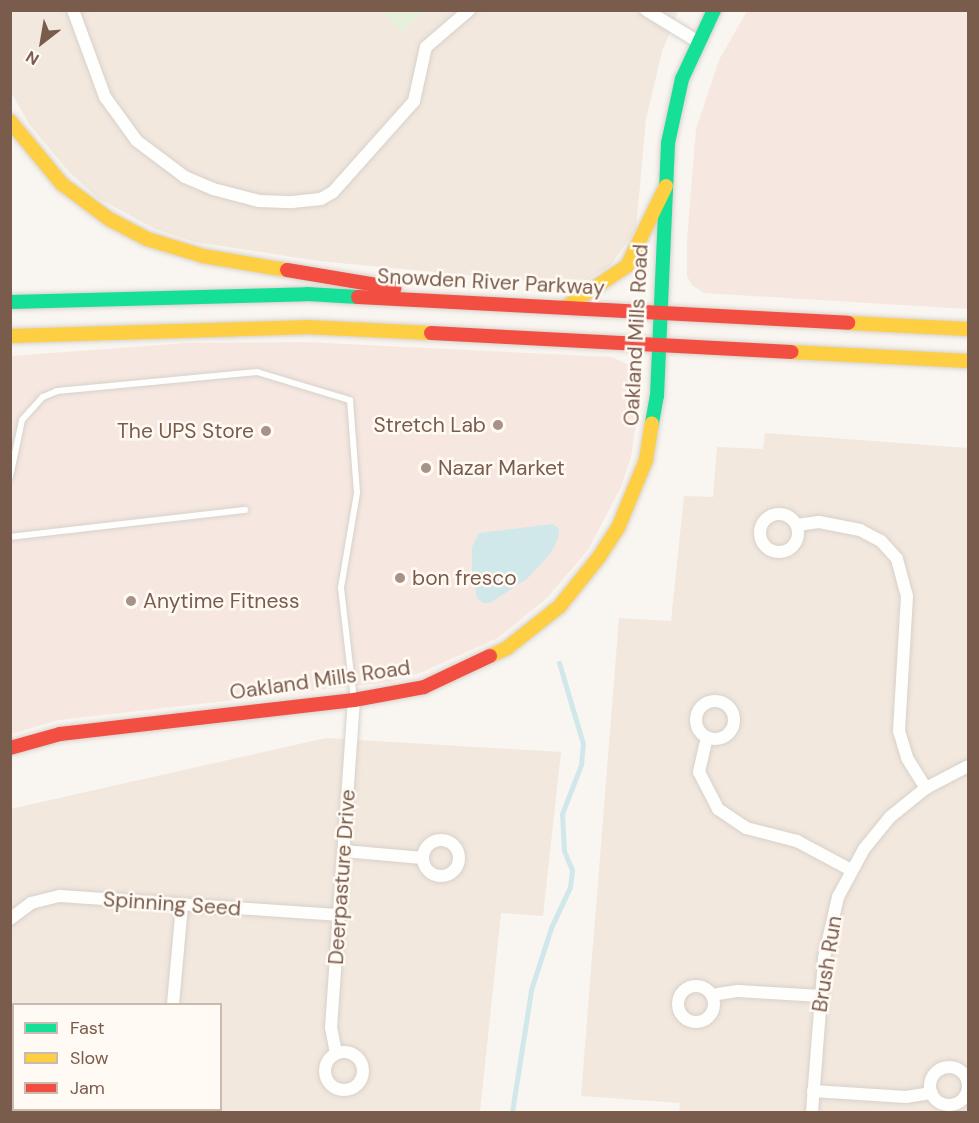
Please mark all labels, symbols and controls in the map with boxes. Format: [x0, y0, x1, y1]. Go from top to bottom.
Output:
north arrow [12, 12, 72, 72]
text: N [22, 46, 43, 70]
street label: Oakland Mills Road [619, 243, 653, 427]
street label: Snowden River Parkway [377, 263, 605, 301]
place label: Stretch Lab [373, 412, 486, 438]
place label: The UPS Store [117, 418, 254, 444]
marker: Stretch Lab [491, 418, 505, 432]
marker: The UPS Store [259, 424, 273, 438]
place label: Nazar Market [438, 455, 565, 481]
marker: Nazar Market [419, 461, 433, 475]
place label: bon fresco [412, 565, 517, 591]
marker: bon fresco [393, 571, 407, 585]
place label: Anytime Fitness [143, 588, 299, 614]
marker: Anytime Fitness [124, 594, 138, 608]
street label: Oakland Mills Road [228, 655, 412, 705]
street label: Deerpasture Drive [323, 789, 361, 965]
street label: Spinning Seed [102, 887, 242, 921]
street label: Brush Run [807, 914, 847, 1014]
legend [12, 1003, 222, 1111]
text: Fast [70, 1016, 105, 1040]
text: Slow [70, 1046, 109, 1070]
text: Jam [70, 1076, 105, 1100]

